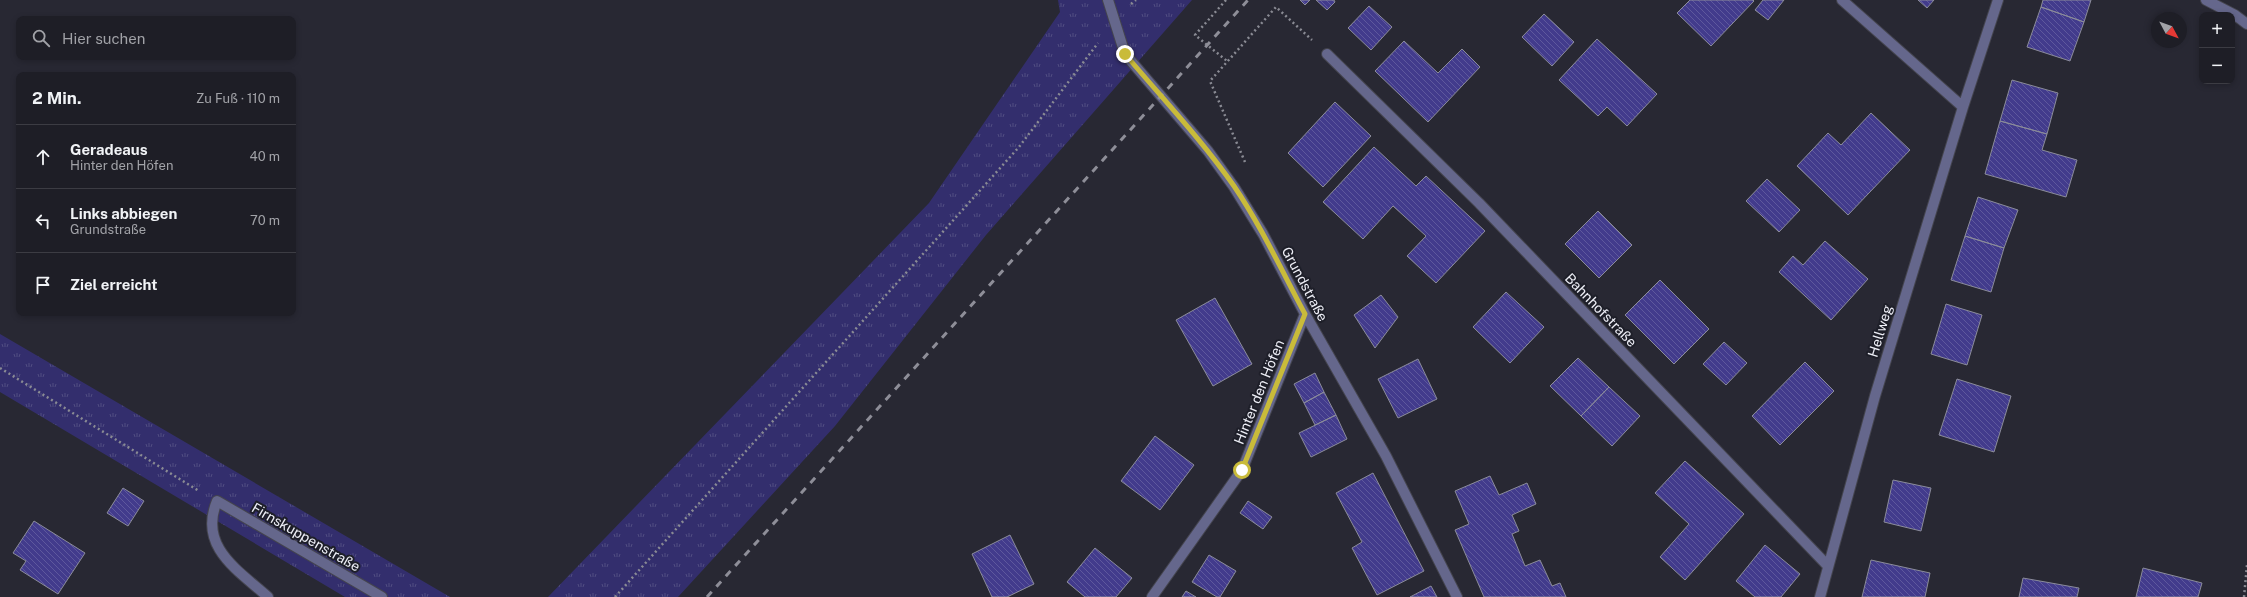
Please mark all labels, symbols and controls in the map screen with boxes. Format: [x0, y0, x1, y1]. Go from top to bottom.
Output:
north arrow [2151, 12, 2187, 48]
map controls [2199, 12, 2235, 84]
button: + [2199, 12, 2235, 48]
search box [16, 16, 296, 60]
icon: search [30, 27, 52, 49]
text: Hier suchen [62, 30, 145, 47]
route end [1116, 45, 1134, 63]
button: − [2199, 48, 2235, 84]
text: 2 Min. [32, 88, 81, 108]
text: Zu Fuß · 110 m [196, 91, 280, 106]
text: Geradeaus [70, 141, 148, 158]
icon: ahead [32, 146, 54, 168]
text: 40 m [249, 149, 280, 164]
text: Hinter den Höfen [70, 158, 173, 173]
text: Links abbiegen [70, 205, 177, 222]
icon: left [32, 210, 54, 232]
text: 70 m [250, 213, 280, 228]
text: Grundstraße [70, 222, 146, 237]
street label: Grundstraße [1279, 244, 1331, 324]
street label: Bahnhofstraße [1562, 270, 1640, 350]
icon: arrive [32, 274, 54, 296]
text: Ziel erreicht [70, 276, 157, 293]
street label: Hellweg [1864, 303, 1896, 359]
street label: Hinter den Höfen [1231, 337, 1287, 447]
route start [1233, 461, 1251, 479]
street label: Firnskuppenstraße [249, 499, 363, 575]

